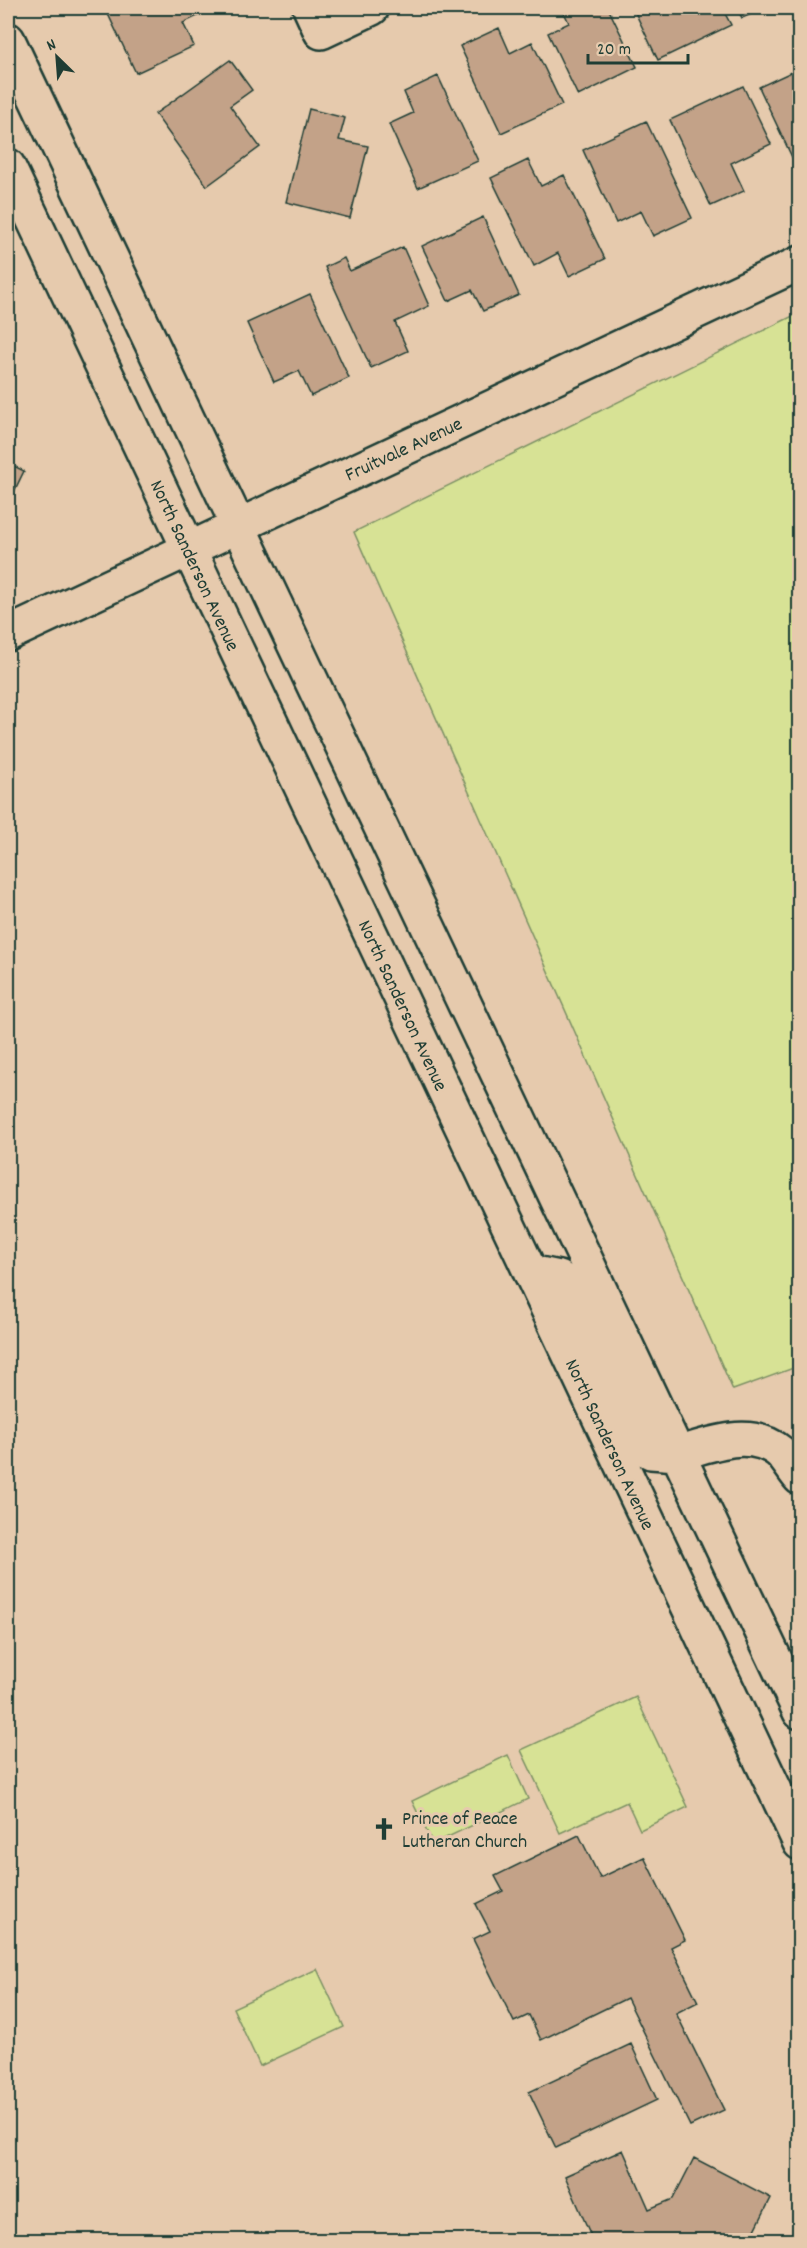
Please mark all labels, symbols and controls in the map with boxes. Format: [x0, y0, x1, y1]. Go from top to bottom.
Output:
north arrow [27, 27, 87, 87]
scale bar [588, 27, 688, 65]
text: N [43, 34, 60, 58]
text: 20 m [597, 38, 631, 63]
street label: Fruitvale Avenue [341, 411, 468, 490]
street label: North Sanderson Avenue [141, 476, 245, 657]
street label: North Sanderson Avenue [349, 916, 453, 1097]
street label: North Sanderson Avenue [556, 1355, 660, 1536]
place label: Prince of Peace Lutheran Church [402, 1806, 527, 1857]
church icon: Prince of Peace Lutheran Church [371, 1816, 397, 1842]

